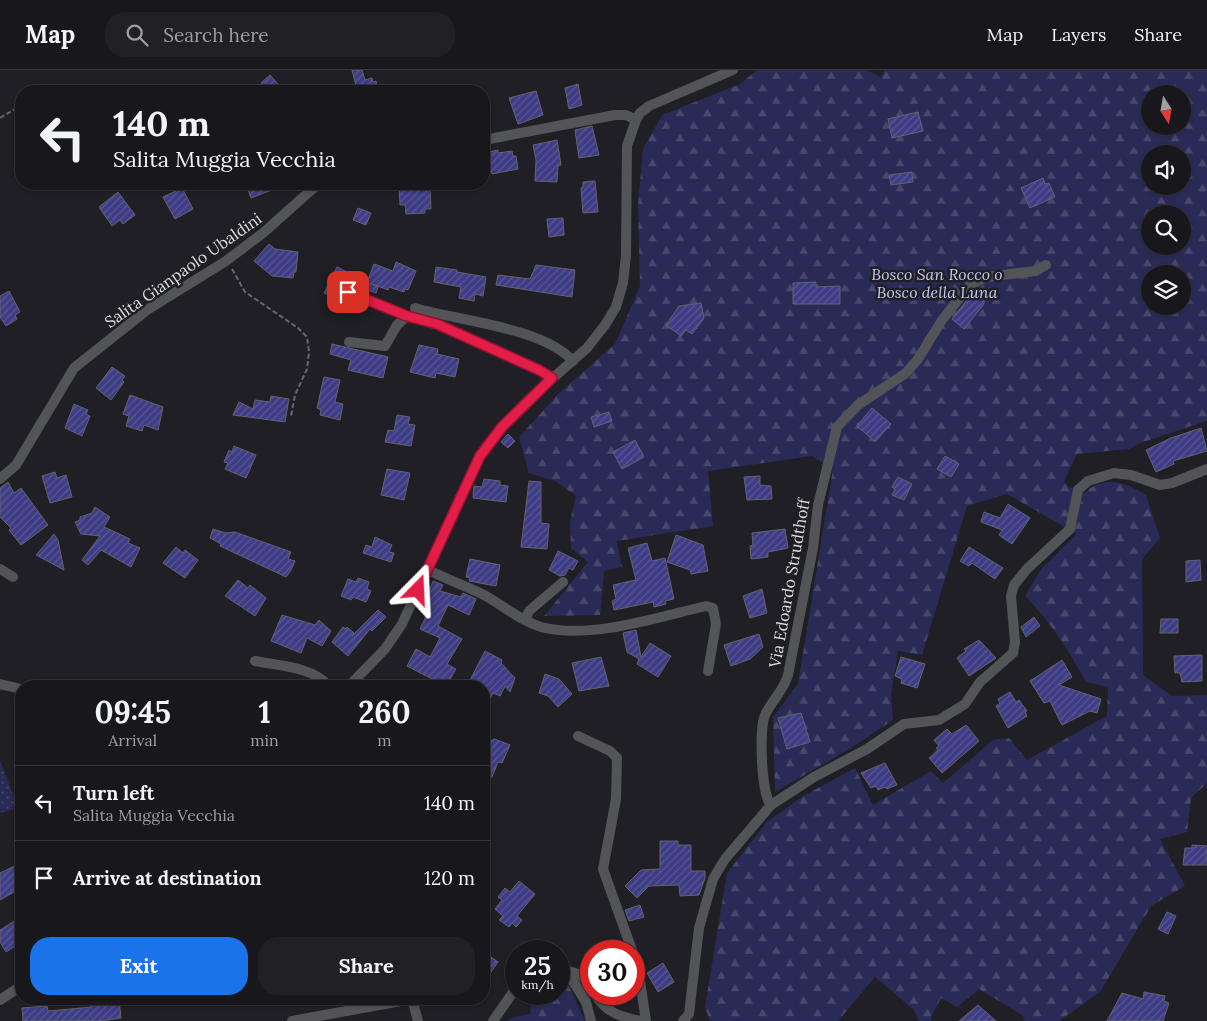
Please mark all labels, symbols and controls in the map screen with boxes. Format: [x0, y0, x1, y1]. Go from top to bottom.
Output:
search box [105, 12, 455, 57]
text: Map [25, 19, 75, 50]
icon: search [123, 21, 151, 49]
text: Search here [163, 23, 269, 47]
text: Map [987, 23, 1023, 46]
text: Layers [1051, 23, 1106, 46]
text: Share [1134, 23, 1182, 46]
north arrow [1141, 85, 1191, 135]
map controls [1141, 85, 1191, 315]
text: 140 m [113, 101, 210, 146]
icon: left [30, 105, 95, 170]
text: Salita Muggia Vecchia [113, 145, 336, 173]
button: sound [1141, 145, 1191, 195]
button: search [1141, 205, 1191, 255]
street label: Salita Gianpaolo Ubaldini [101, 208, 265, 332]
park label: Bosco San Rocco o Bosco della Luna [871, 264, 1003, 302]
button: layers [1141, 265, 1191, 315]
pin [327, 271, 369, 313]
icon: arrive [334, 278, 362, 306]
street label: Via Edoardo Strudthoff [764, 495, 814, 670]
position arrow [391, 563, 443, 615]
text: 09:45 [94, 693, 171, 731]
text: 1 [258, 693, 271, 731]
text: 260 [358, 693, 411, 731]
text: Arrival [108, 730, 157, 750]
text: min [250, 730, 279, 750]
text: m [377, 730, 392, 750]
text: Turn left [73, 781, 154, 805]
icon: left [30, 789, 58, 817]
text: 140 m [424, 791, 475, 815]
text: Salita Muggia Vecchia [73, 805, 235, 825]
icon: arrive [30, 864, 58, 892]
text: Arrive at destination [73, 866, 262, 890]
text: 120 m [424, 866, 475, 890]
button: Exit [30, 937, 248, 995]
button: Share [258, 937, 475, 995]
speed limit sign: 30 [580, 940, 645, 1005]
text: 25 [524, 950, 551, 982]
text: km/h [521, 977, 554, 992]

